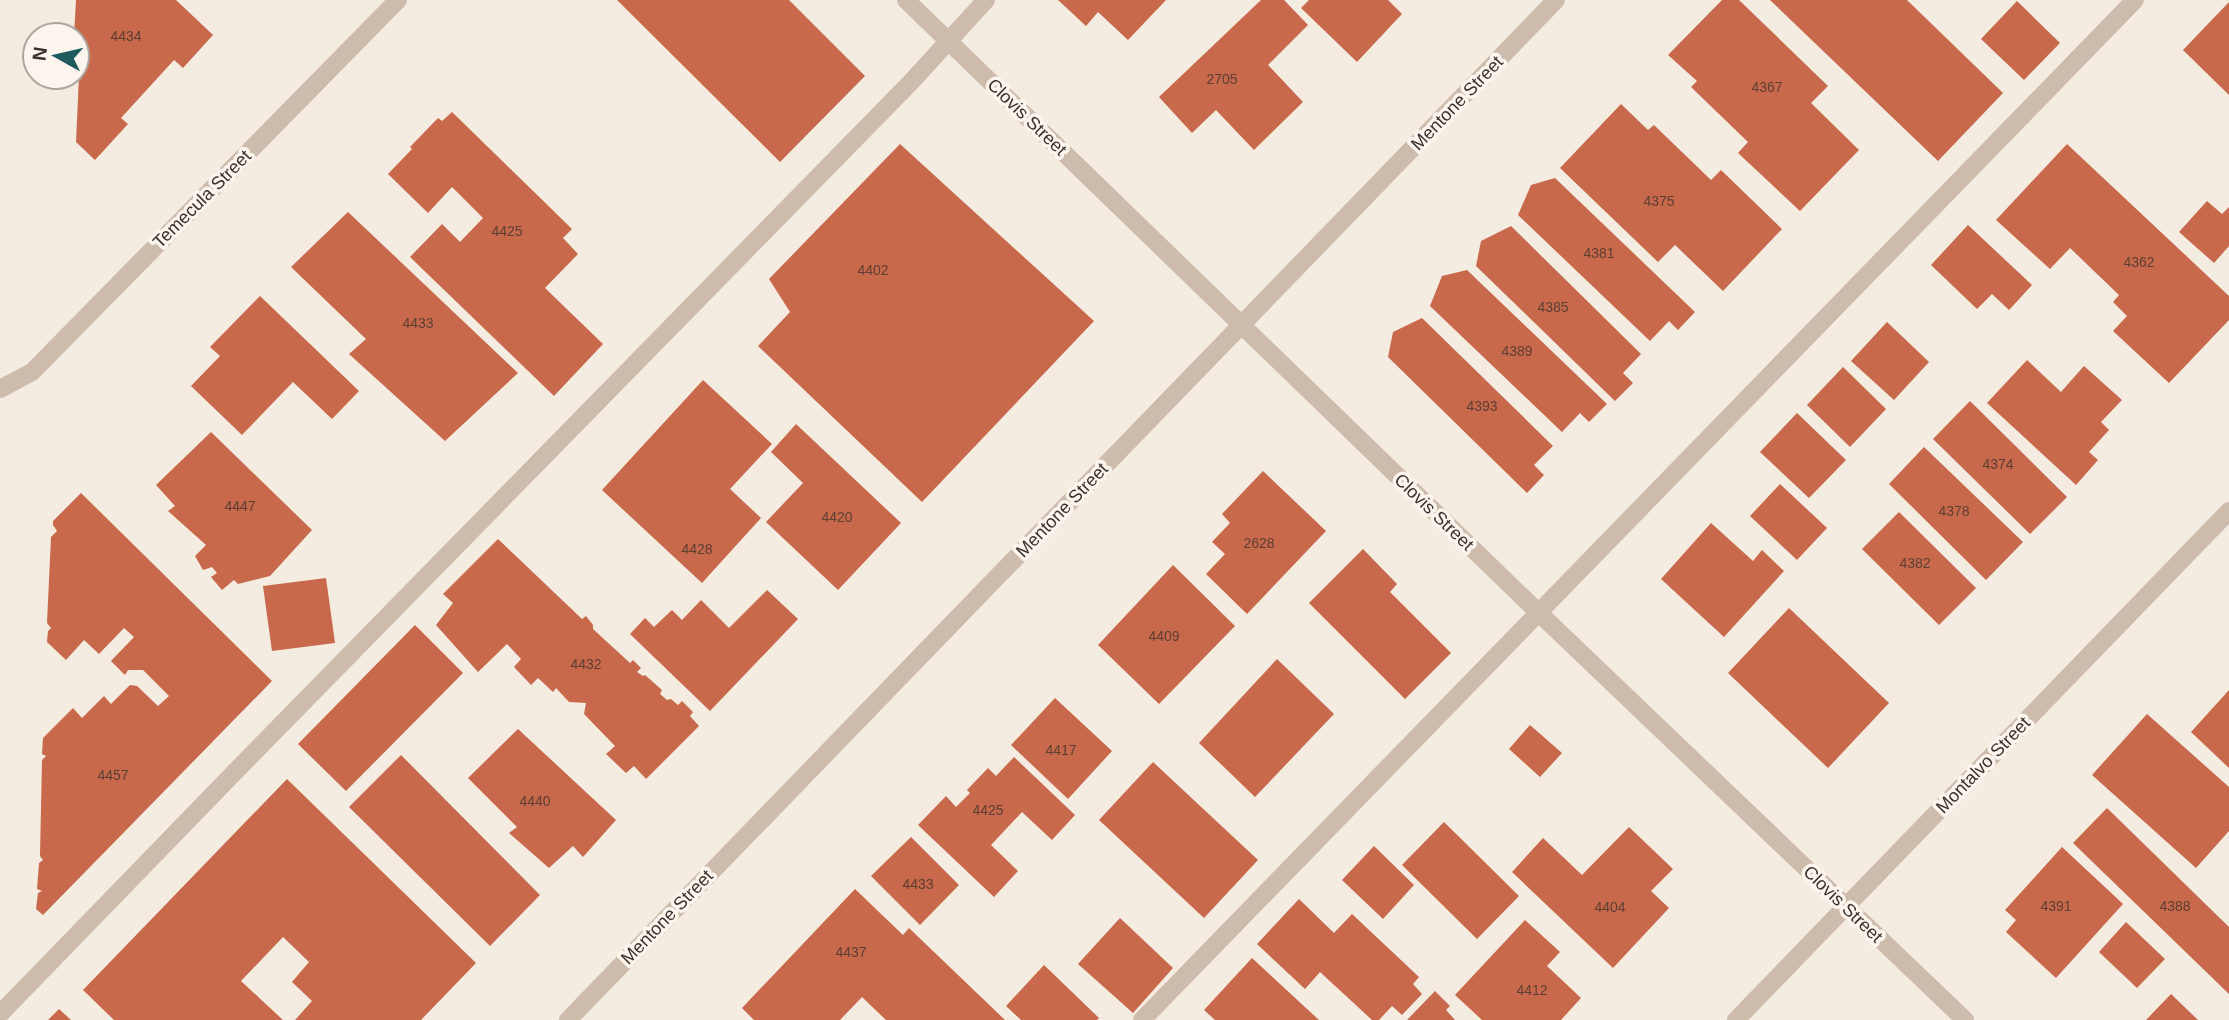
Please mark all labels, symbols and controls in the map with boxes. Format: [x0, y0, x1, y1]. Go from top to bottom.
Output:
north arrow [21, 21, 91, 91]
house number: 4434 [110, 28, 142, 44]
text: N [28, 45, 51, 62]
street label: Mentone Street [1407, 52, 1507, 154]
house number: 2705 [1206, 71, 1238, 87]
street label: Clovis Street [983, 74, 1071, 160]
house number: 4367 [1751, 79, 1783, 95]
street label: Temecula Street [149, 146, 255, 252]
house number: 4375 [1643, 193, 1675, 209]
house number: 4425 [491, 223, 523, 239]
house number: 4381 [1583, 245, 1615, 261]
house number: 4362 [2123, 254, 2155, 270]
house number: 4402 [857, 262, 889, 278]
house number: 4385 [1537, 299, 1569, 315]
house number: 4433 [402, 315, 434, 331]
house number: 4389 [1501, 343, 1533, 359]
house number: 4393 [1466, 398, 1498, 414]
house number: 4374 [1982, 456, 2014, 472]
street label: Mentone Street [1012, 459, 1112, 561]
street label: Clovis Street [1390, 469, 1478, 555]
house number: 4447 [224, 498, 256, 514]
house number: 4378 [1938, 503, 1970, 519]
house number: 4420 [821, 509, 853, 525]
house number: 2628 [1243, 535, 1275, 551]
house number: 4428 [681, 541, 713, 557]
house number: 4382 [1899, 555, 1931, 571]
house number: 4409 [1148, 628, 1180, 644]
house number: 4432 [570, 656, 602, 672]
street label: Montalvo Street [1932, 713, 2034, 817]
house number: 4417 [1045, 742, 1077, 758]
house number: 4457 [97, 767, 129, 783]
house number: 4440 [519, 793, 551, 809]
house number: 4425 [972, 802, 1004, 818]
street label: Clovis Street [1799, 861, 1887, 947]
street label: Mentone Street [617, 866, 717, 968]
house number: 4433 [902, 876, 934, 892]
house number: 4391 [2040, 898, 2072, 914]
house number: 4388 [2159, 898, 2191, 914]
house number: 4404 [1594, 899, 1626, 915]
house number: 4437 [835, 944, 867, 960]
house number: 4412 [1516, 982, 1548, 998]

